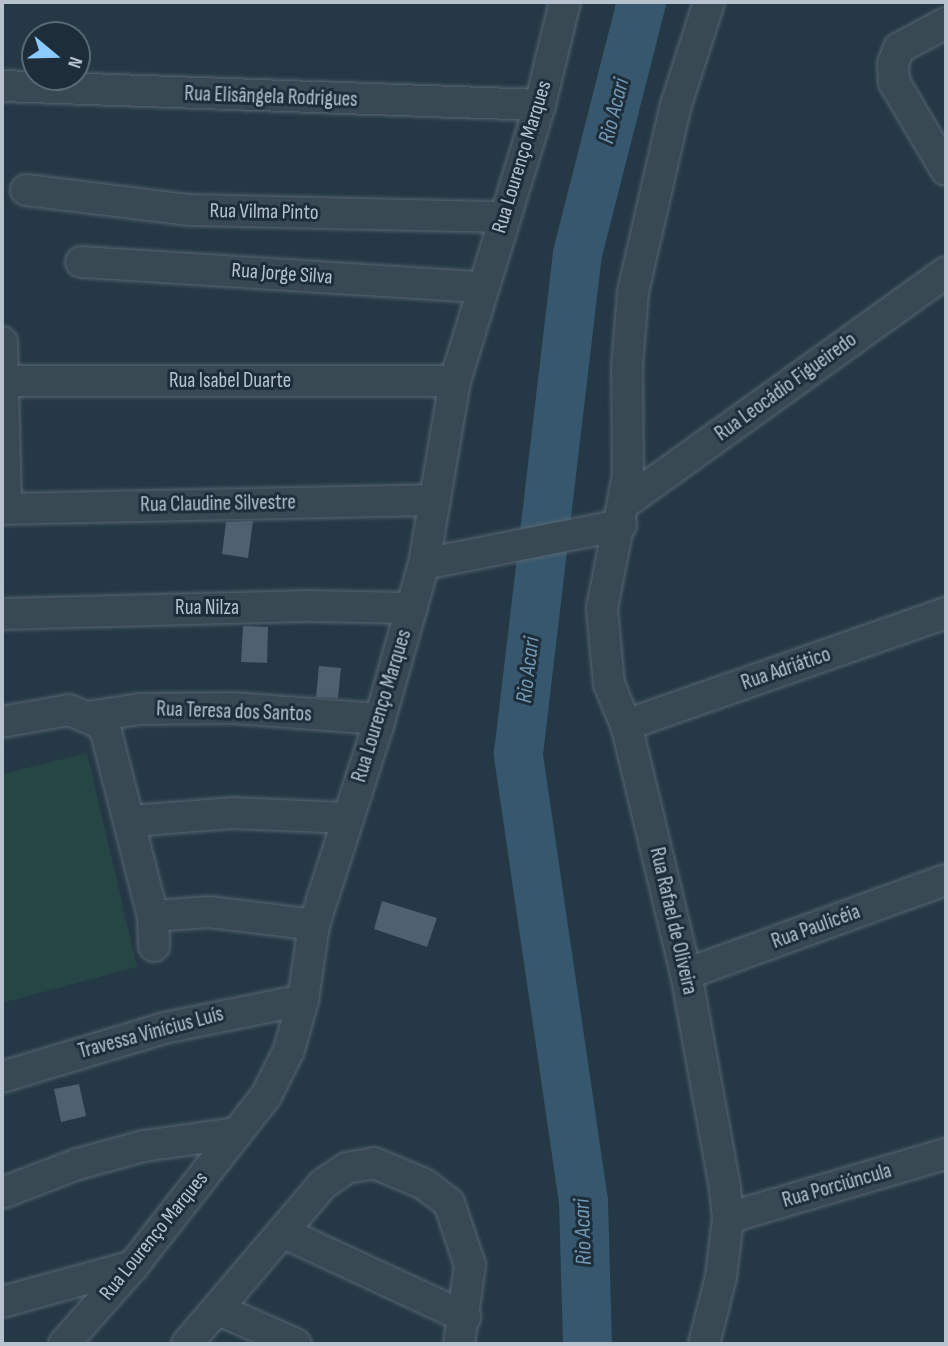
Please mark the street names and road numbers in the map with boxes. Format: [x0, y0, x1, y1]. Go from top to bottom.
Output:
street label: Rua Lourenço Marques [487, 78, 557, 236]
street label: Rua Elisângela Rodrigues [184, 81, 358, 113]
street label: Rua Vilma Pinto [209, 198, 319, 226]
street label: Rua Jorge Silva [231, 258, 333, 290]
street label: Rua Leocádio Figueiredo [710, 327, 862, 447]
street label: Rua Isabel Duarte [169, 368, 291, 394]
street label: Rua Claudine Silvestre [140, 490, 296, 518]
street label: Rua Nilza [175, 595, 239, 621]
street label: Rua Lourenço Marques [347, 627, 417, 785]
street label: Rua Adriático [738, 642, 834, 696]
street label: Rua Teresa dos Santos [156, 697, 312, 727]
street label: Rua Rafael de Oliveira [644, 845, 702, 997]
street label: Rua Paulicéia [768, 899, 864, 955]
street label: Travessa Vinícius Luís [76, 1001, 226, 1065]
street label: Rua Porciúncula [779, 1158, 895, 1214]
street label: Rua Lourenço Marques [94, 1167, 214, 1305]

